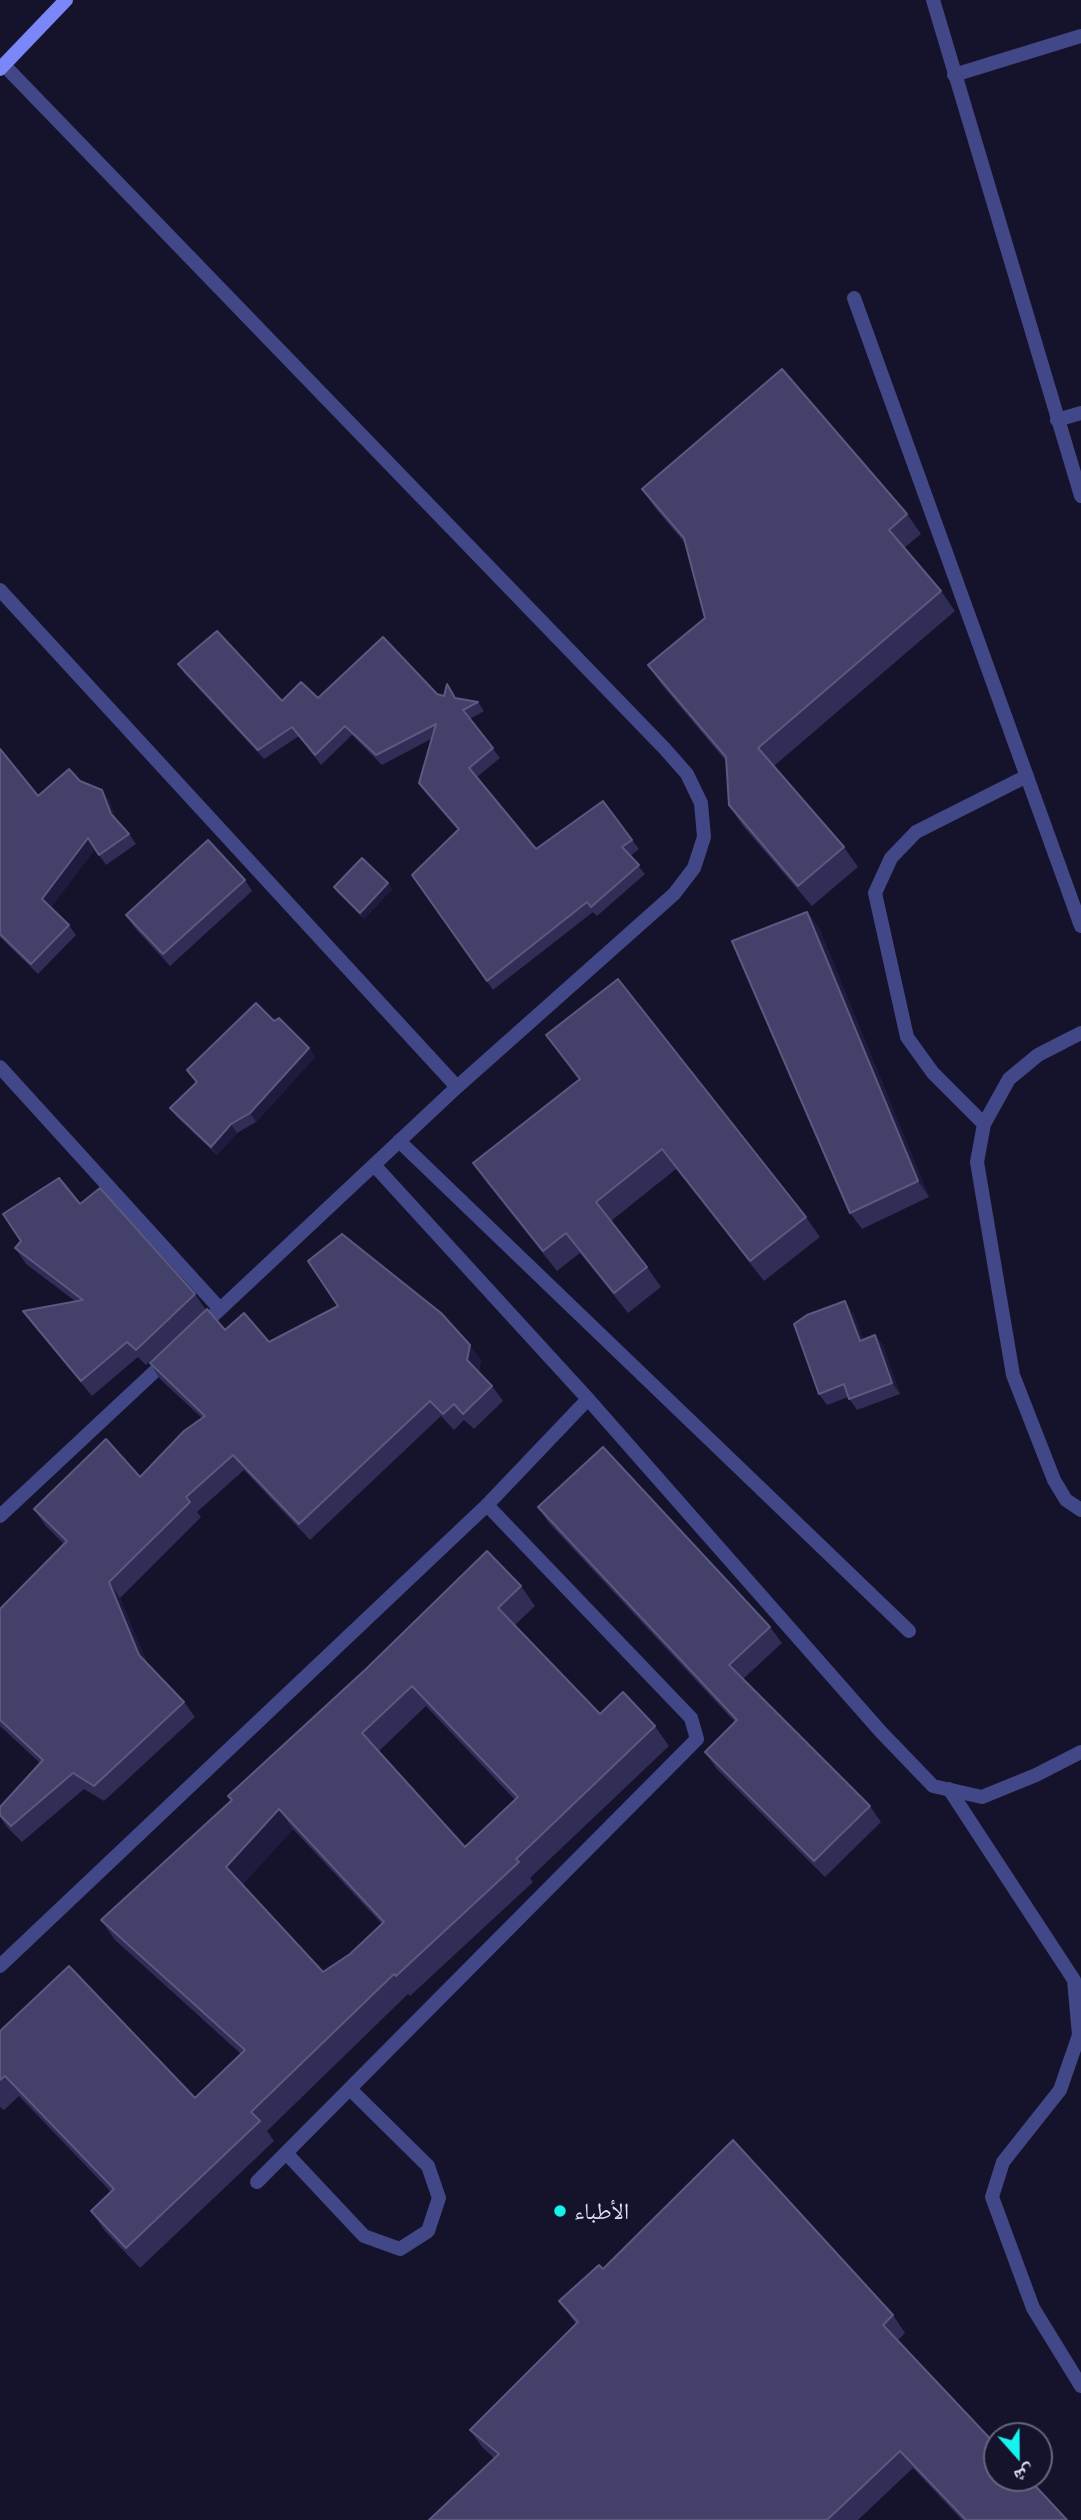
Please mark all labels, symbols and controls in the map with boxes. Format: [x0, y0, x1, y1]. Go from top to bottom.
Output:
place label: الأطباء [574, 2197, 629, 2225]
marker: الأطباء [552, 2203, 568, 2219]
north arrow [983, 2422, 1053, 2492]
text: ش [1011, 2461, 1039, 2490]

